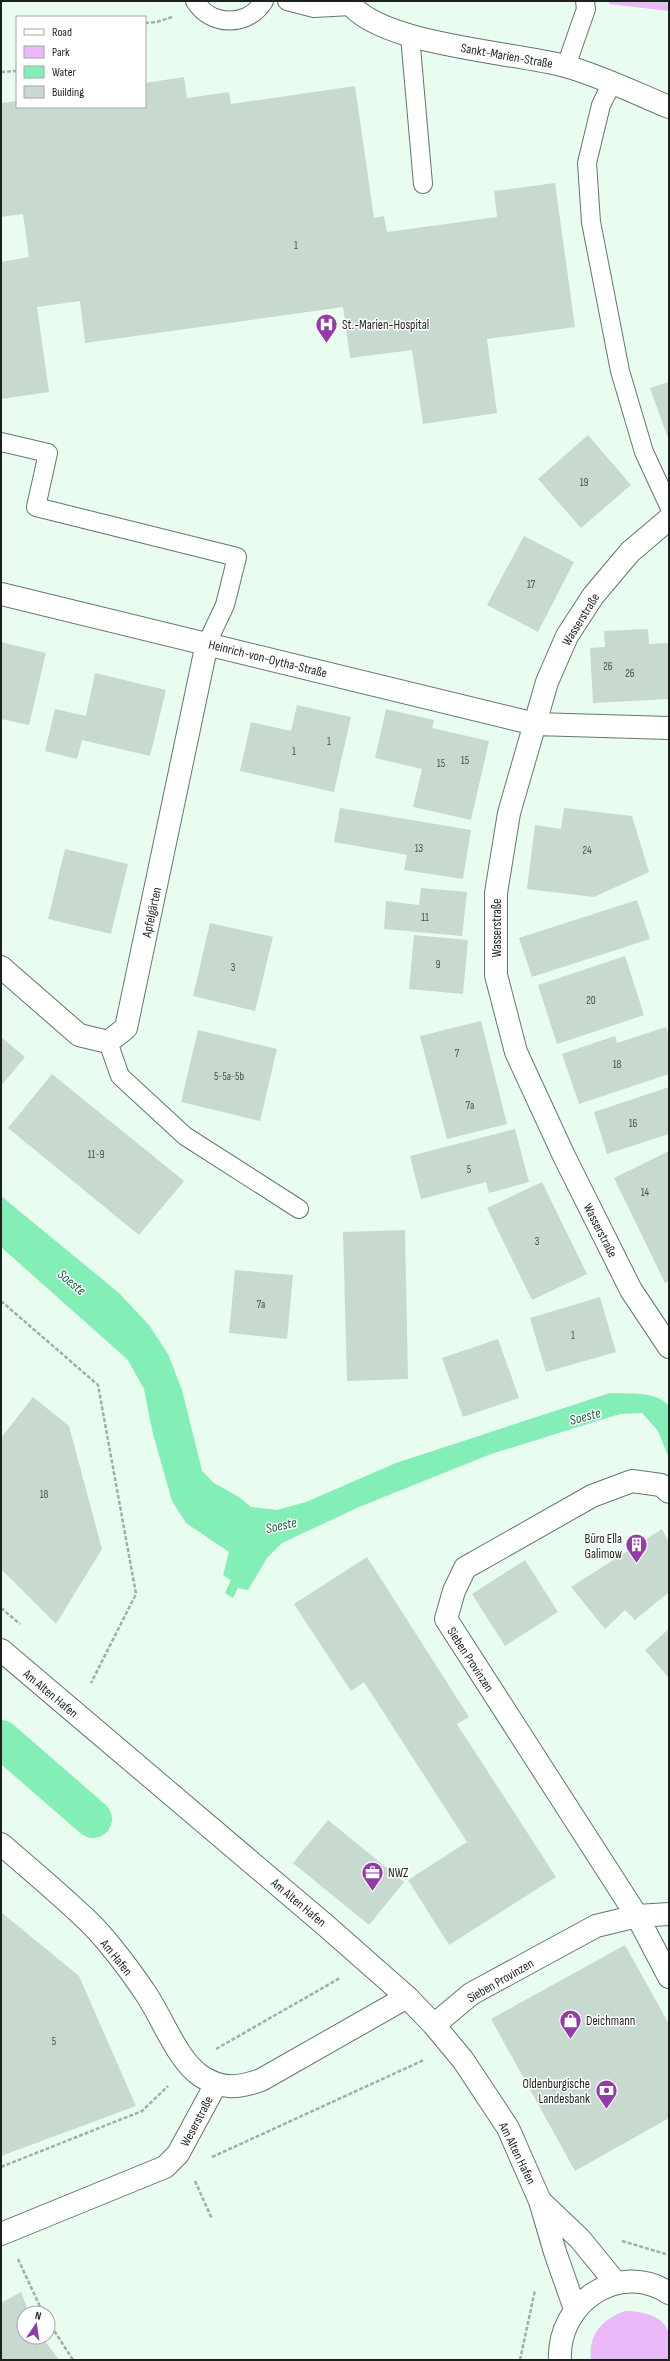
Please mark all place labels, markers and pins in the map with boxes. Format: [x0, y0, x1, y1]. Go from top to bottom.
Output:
hospital icon: St.-Marien-Hospital [314, 311, 340, 344]
place label: St.-Marien-Hospital [342, 317, 429, 333]
place label: Büro Ella Galimow [584, 1531, 623, 1562]
building icon: Büro Ella Galimow [624, 1532, 650, 1565]
office icon: NWZ [360, 1859, 386, 1892]
place label: NWZ [388, 1865, 409, 1881]
shop icon: Deichmann [558, 2007, 584, 2040]
place label: Deichmann [586, 2013, 635, 2029]
place label: Oldenburgische Landesbank [522, 2076, 590, 2107]
bank icon: Oldenburgische Landesbank [593, 2077, 619, 2110]

